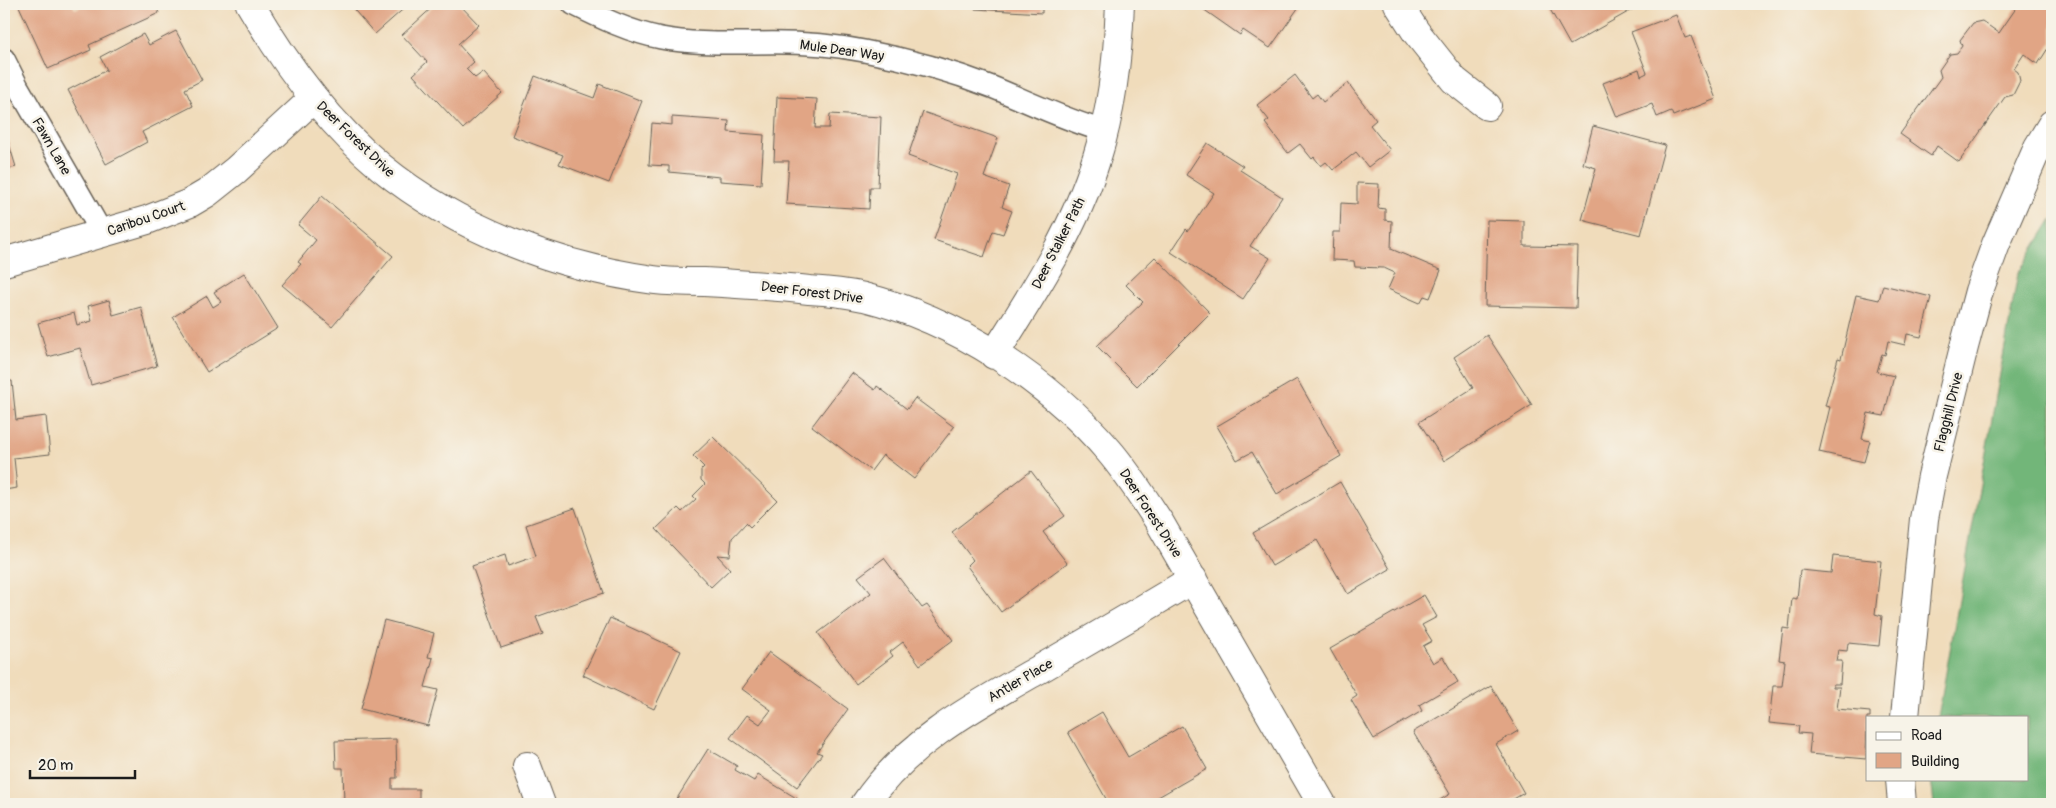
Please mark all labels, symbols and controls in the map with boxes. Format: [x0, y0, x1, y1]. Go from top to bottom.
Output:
street label: Mule Dear Way [799, 36, 885, 65]
street label: Deer Forest Drive [313, 98, 398, 181]
street label: Fawn Lane [28, 115, 75, 178]
street label: Deer Stalker Path [1028, 195, 1089, 292]
street label: Caribou Court [105, 197, 188, 240]
street label: Deer Forest Drive [760, 278, 864, 307]
street label: Flagghill Drive [1930, 371, 1967, 454]
street label: Deer Forest Drive [1116, 466, 1186, 561]
street label: Antler Place [985, 655, 1056, 706]
legend [1866, 716, 2028, 780]
text: Road [1911, 726, 1942, 745]
scale bar [30, 748, 135, 780]
text: Building [1911, 752, 1959, 771]
text: 20 m [38, 756, 73, 775]

